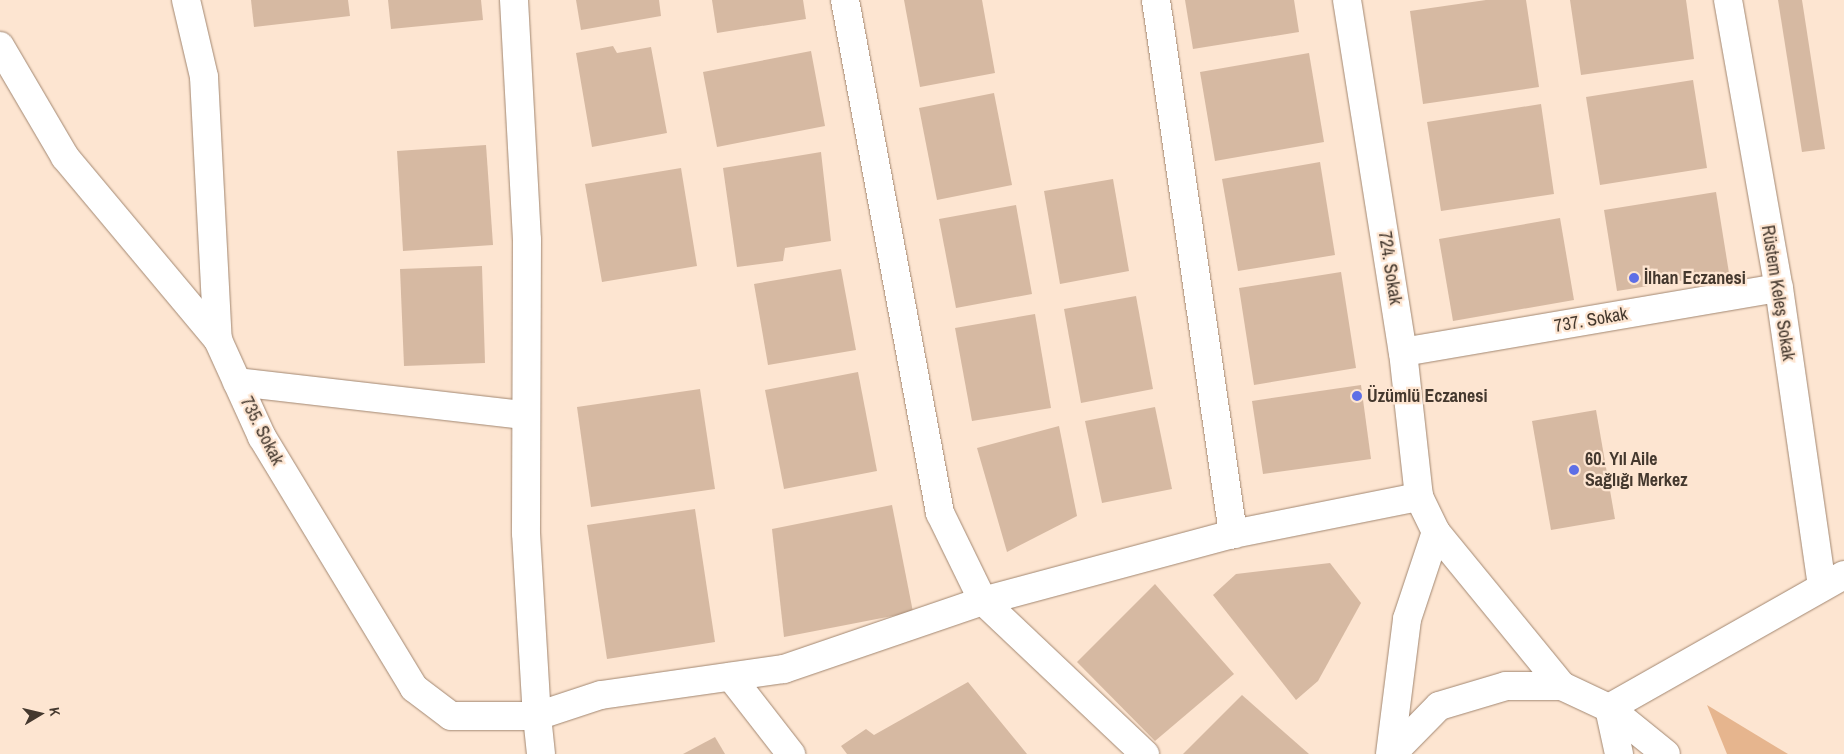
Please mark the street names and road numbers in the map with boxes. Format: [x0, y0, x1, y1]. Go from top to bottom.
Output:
street label: Rüstem Keleş Sokak [1757, 224, 1799, 362]
street label: 724. Sokak [1374, 230, 1406, 306]
street label: 737. Sokak [1553, 303, 1629, 337]
street label: 735. Sokak [236, 393, 288, 469]

